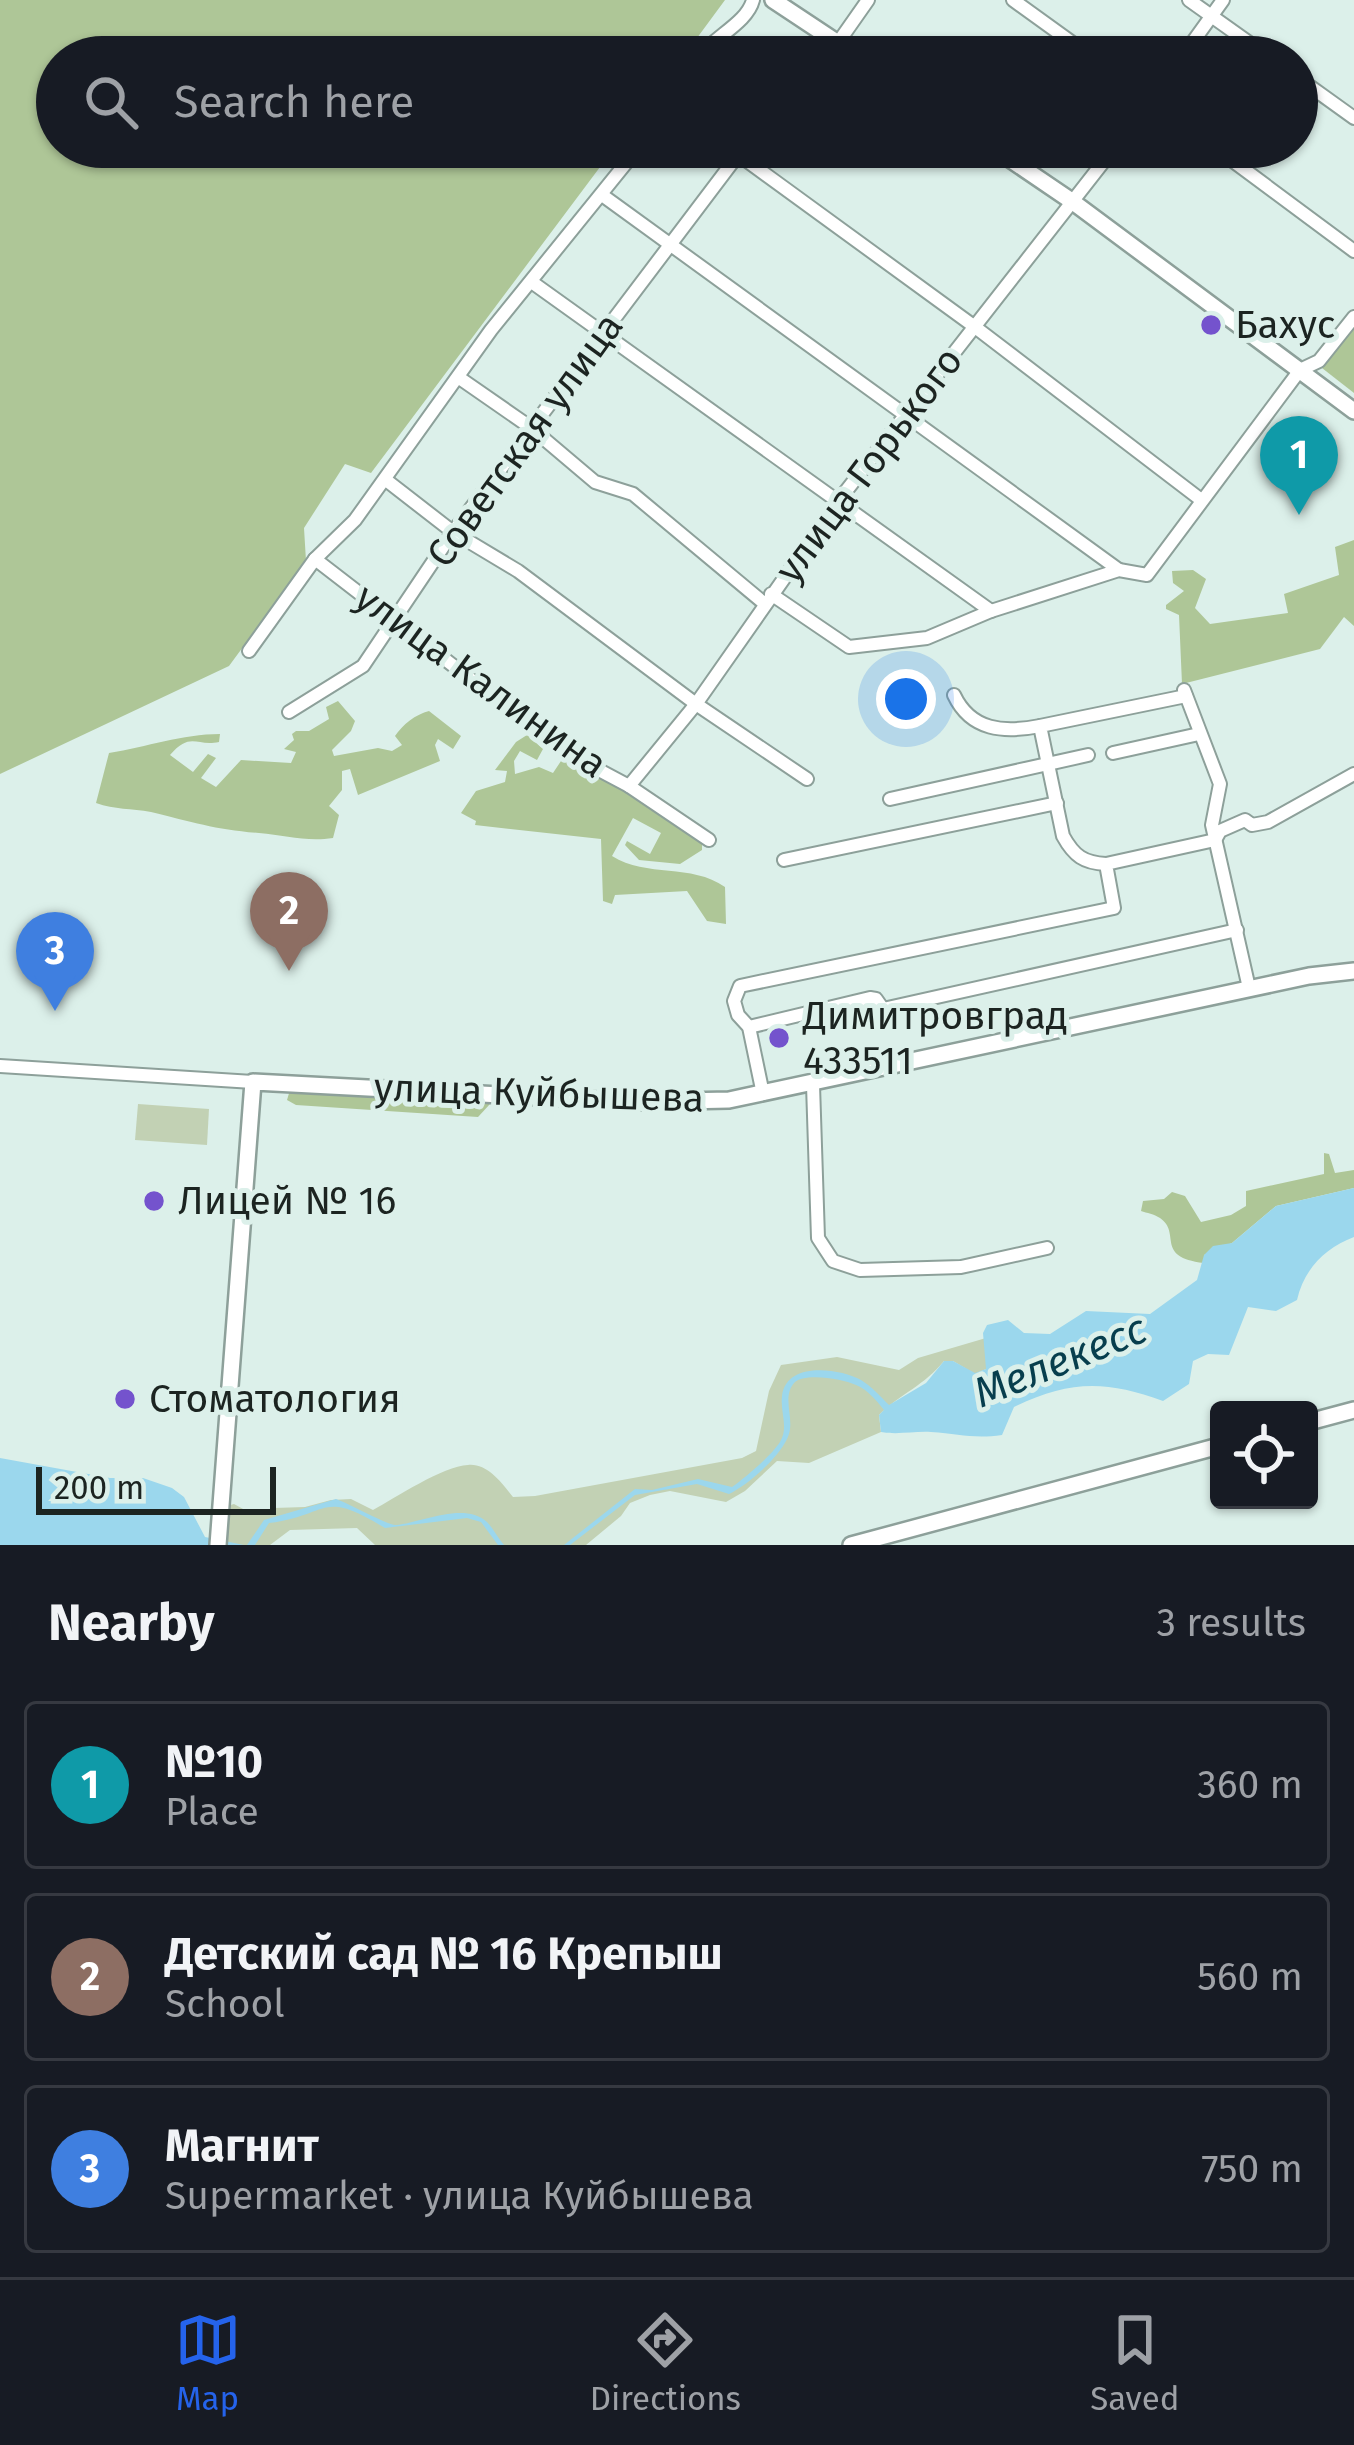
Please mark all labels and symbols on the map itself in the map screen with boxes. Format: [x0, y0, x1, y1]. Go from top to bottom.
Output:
place label: Бахус [1235, 302, 1335, 348]
street label: Советская улица [417, 304, 633, 576]
marker: Бахус [1198, 312, 1224, 338]
street label: улица Горького [766, 338, 972, 592]
pin: 1 [1260, 416, 1338, 515]
street label: улица Калинина [346, 574, 616, 788]
your location [876, 669, 936, 729]
pin: 2 [250, 872, 328, 971]
pin: 3 [16, 912, 94, 1011]
place label: Димитровград 433511 [802, 993, 1068, 1084]
marker: Димитровград 433511 [766, 1025, 792, 1051]
street label: улица Куйбышева [373, 1064, 705, 1122]
place label: Лицей № 16 [178, 1178, 396, 1224]
marker: Лицей № 16 [141, 1188, 167, 1214]
water label: Мелекесс [966, 1304, 1154, 1418]
place label: Стоматология [149, 1376, 401, 1422]
marker: Стоматология [112, 1386, 138, 1412]
scale bar [36, 1461, 276, 1514]

